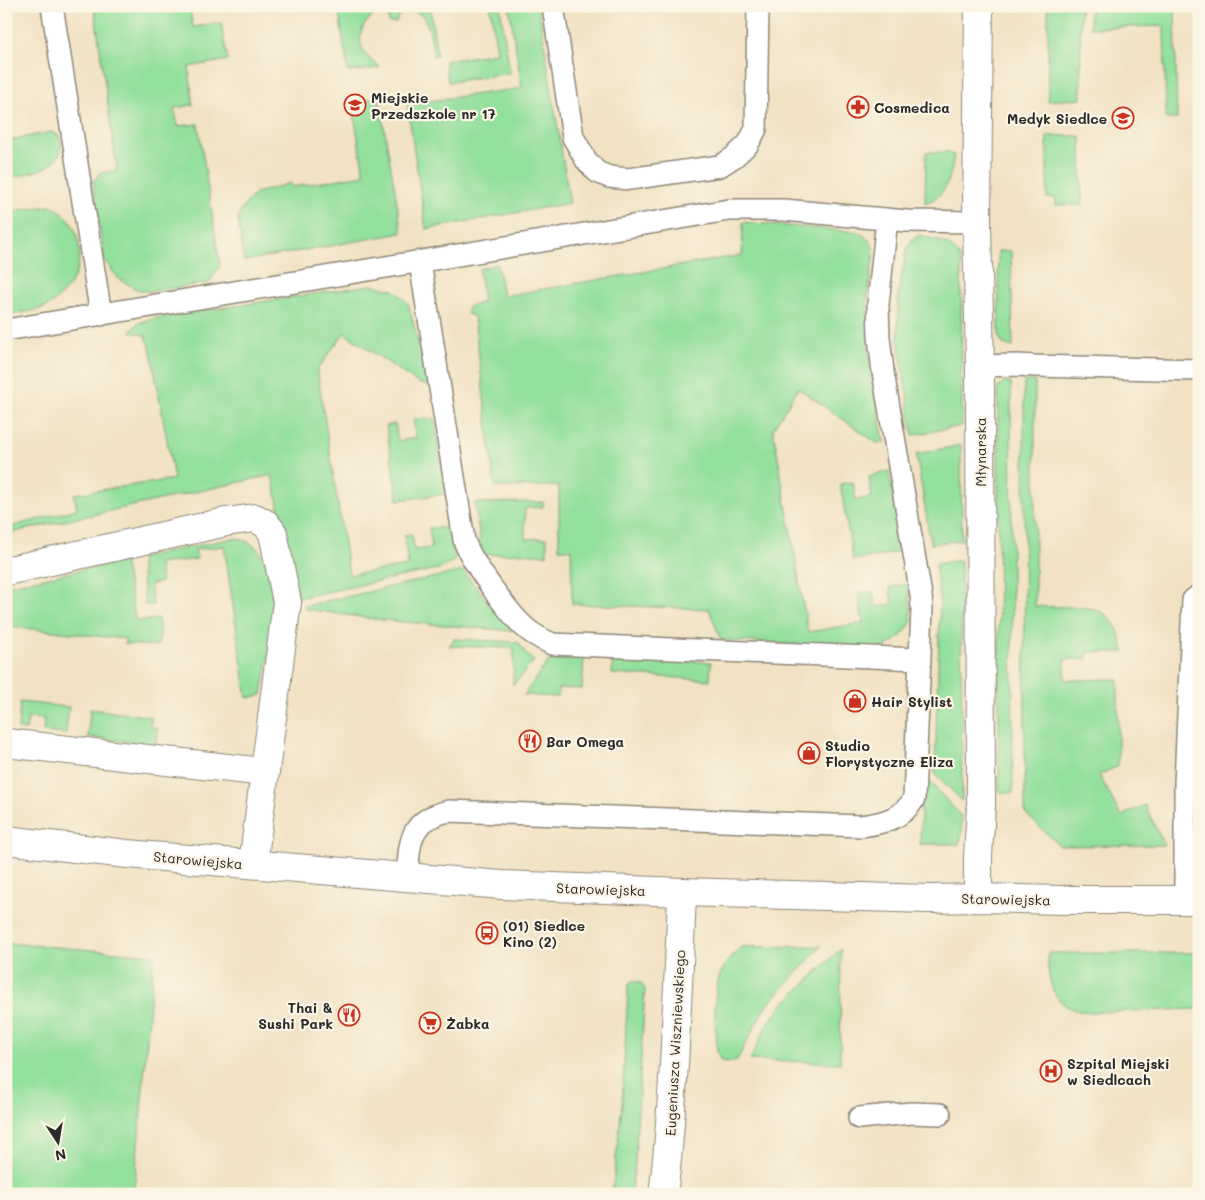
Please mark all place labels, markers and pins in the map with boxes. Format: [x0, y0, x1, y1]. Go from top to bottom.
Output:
place label: Miejskie Przedszkole nr 17 [371, 88, 496, 123]
school or university icon: Miejskie Przedszkole nr 17 [343, 93, 367, 117]
pharmacy icon: Cosmedica [846, 95, 870, 119]
place label: Cosmedica [874, 98, 950, 117]
school or university icon: Medyk Siedlce [1111, 106, 1135, 130]
place label: Medyk Siedlce [1007, 109, 1107, 128]
shop icon: Hair Stylist [843, 689, 867, 713]
place label: Hair Stylist [871, 692, 952, 711]
restaurant icon: Bar Omega [518, 729, 542, 753]
place label: Bar Omega [546, 732, 625, 751]
place label: Studio Florystyczne Eliza [825, 736, 954, 771]
shop icon: Studio Florystyczne Eliza [797, 741, 821, 765]
place label: (01) Siedlce Kino (2) [503, 916, 585, 951]
bus stop icon: (01) Siedlce Kino (2) [475, 921, 499, 945]
place label: Thai & Sushi Park [258, 998, 333, 1033]
restaurant icon: Thai & Sushi Park [337, 1003, 361, 1027]
supermarket icon: Żabka [418, 1011, 442, 1035]
place label: Żabka [446, 1014, 490, 1033]
place label: Szpital Miejski w Siedlcach [1067, 1054, 1170, 1089]
hospital icon: Szpital Miejski w Siedlcach [1039, 1059, 1063, 1083]

